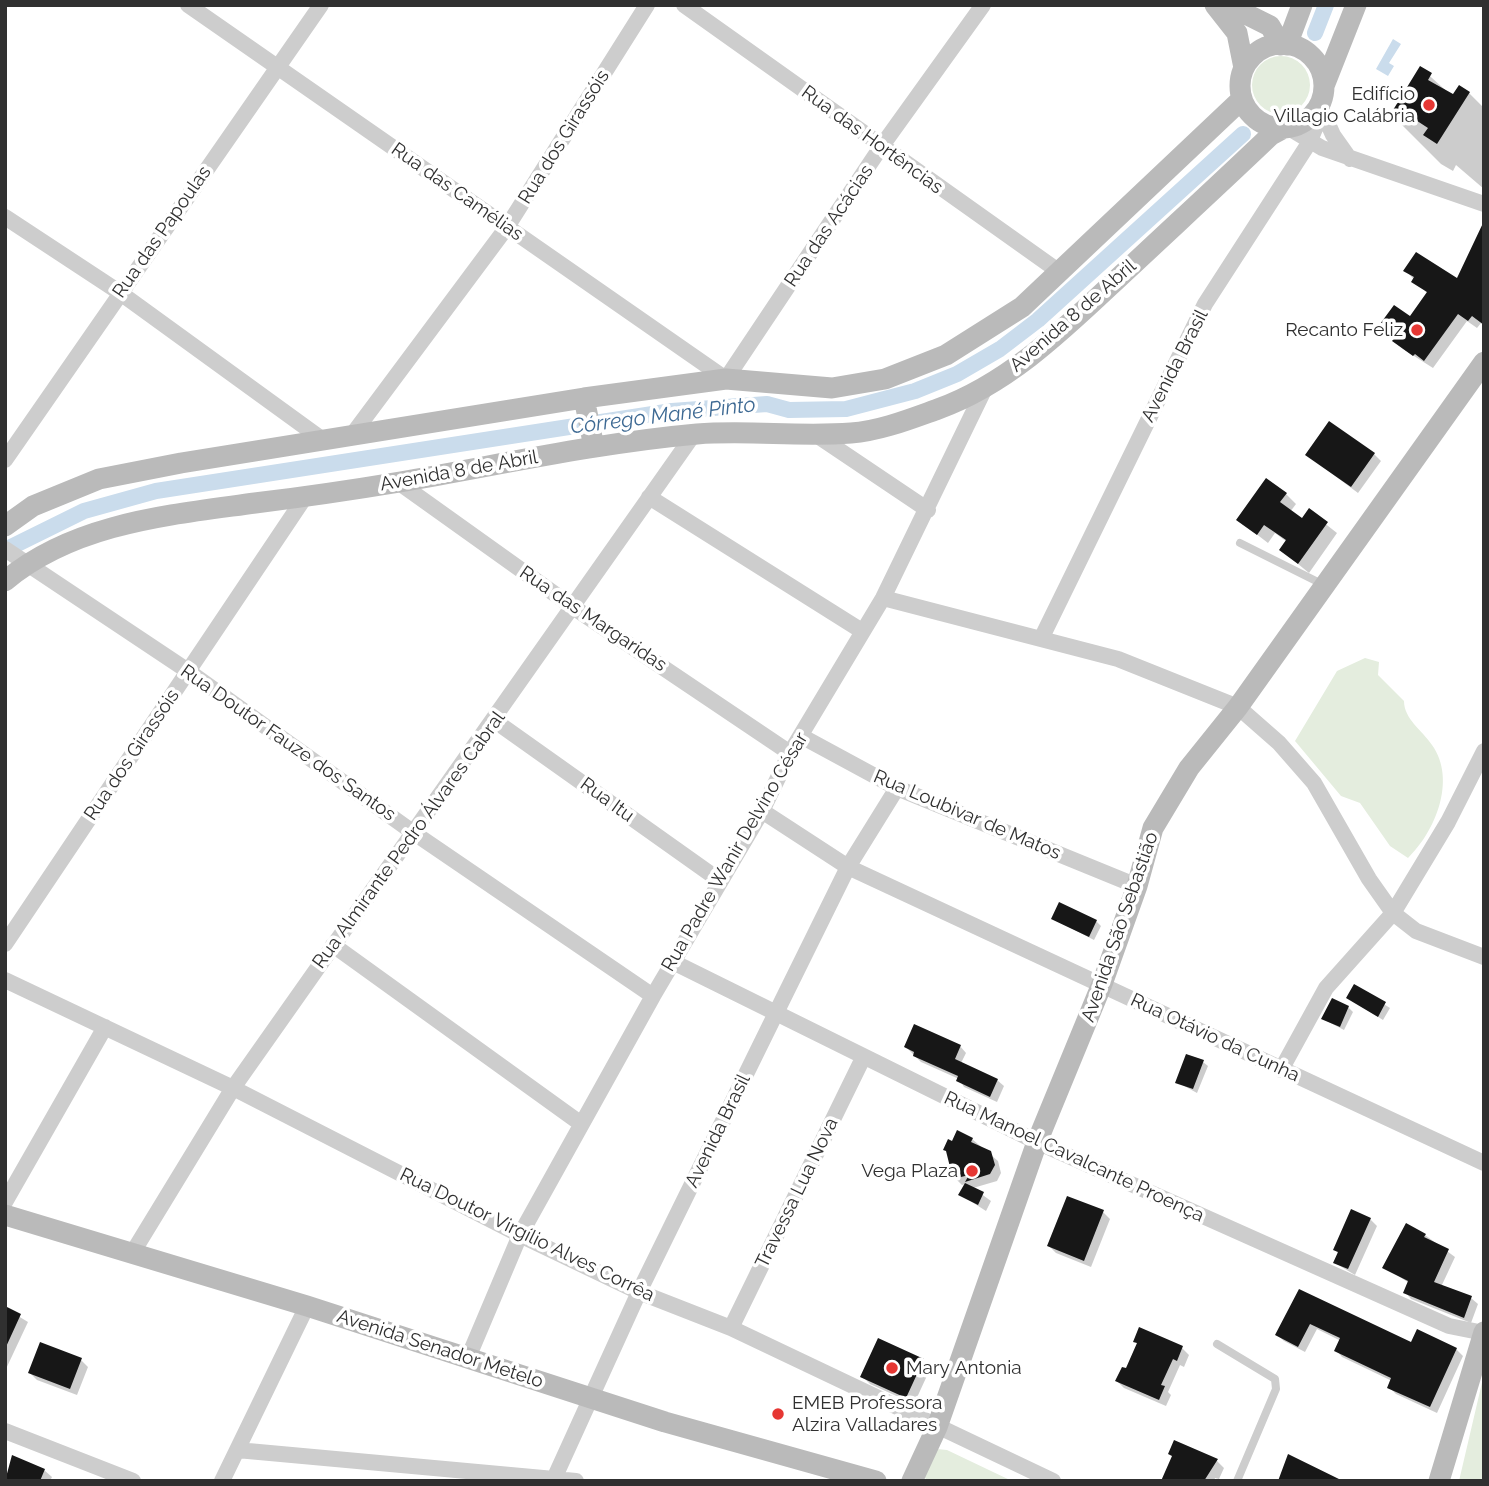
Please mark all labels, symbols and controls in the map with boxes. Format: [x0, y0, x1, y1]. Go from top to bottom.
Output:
street label: Rua dos Girassóis [514, 66, 614, 208]
street label: Rua das Hortências [797, 81, 947, 199]
place label: Edifício Villagio Calábria [1273, 83, 1415, 127]
marker: Edifício Villagio Calábria [1421, 97, 1437, 113]
street label: Rua das Camélias [387, 138, 527, 246]
street label: Rua das Acácias [780, 161, 878, 291]
street label: Rua das Papoulas [108, 162, 216, 302]
street label: Avenida 8 de Abril [1005, 255, 1141, 377]
street label: Avenida Brasil [1137, 306, 1213, 426]
place label: Recanto Feliz [1285, 319, 1403, 341]
marker: Recanto Feliz [1409, 322, 1425, 338]
water label: Córrego Mané Pinto [569, 392, 757, 440]
street label: Avenida 8 de Abril [378, 446, 540, 496]
street label: Rua das Margaridas [515, 561, 671, 677]
street label: Rua Doutor Fauze dos Santos [176, 660, 400, 826]
street label: Rua dos Girassóis [80, 685, 184, 825]
street label: Rua Almirante Pedro Álvares Cabral [308, 707, 510, 973]
street label: Rua Padre Wanir Delvino César [657, 728, 813, 976]
street label: Rua Loubivar de Matos [870, 765, 1064, 865]
street label: Rua Itu [576, 773, 638, 827]
street label: Avenida São Sebastião [1077, 829, 1163, 1025]
street label: Rua Otávio da Cunha [1127, 989, 1303, 1087]
street label: Avenida Brasil [681, 1070, 755, 1192]
street label: Rua Manoel Cavalcante Proença [940, 1087, 1208, 1227]
street label: Travessa Lua Nova [751, 1114, 843, 1272]
place label: Vega Plaza [861, 1160, 958, 1182]
street label: Rua Doutor Virgílio Alves Corrêa [396, 1163, 658, 1307]
marker: Vega Plaza [964, 1163, 980, 1179]
street label: Avenida Senador Metelo [334, 1305, 546, 1393]
place label: Mary Antonia [906, 1357, 1022, 1379]
marker: Mary Antonia [884, 1360, 900, 1376]
place label: EMEB Professora Alzira Valladares [792, 1392, 942, 1436]
marker: EMEB Professora Alzira Valladares [770, 1406, 786, 1422]

